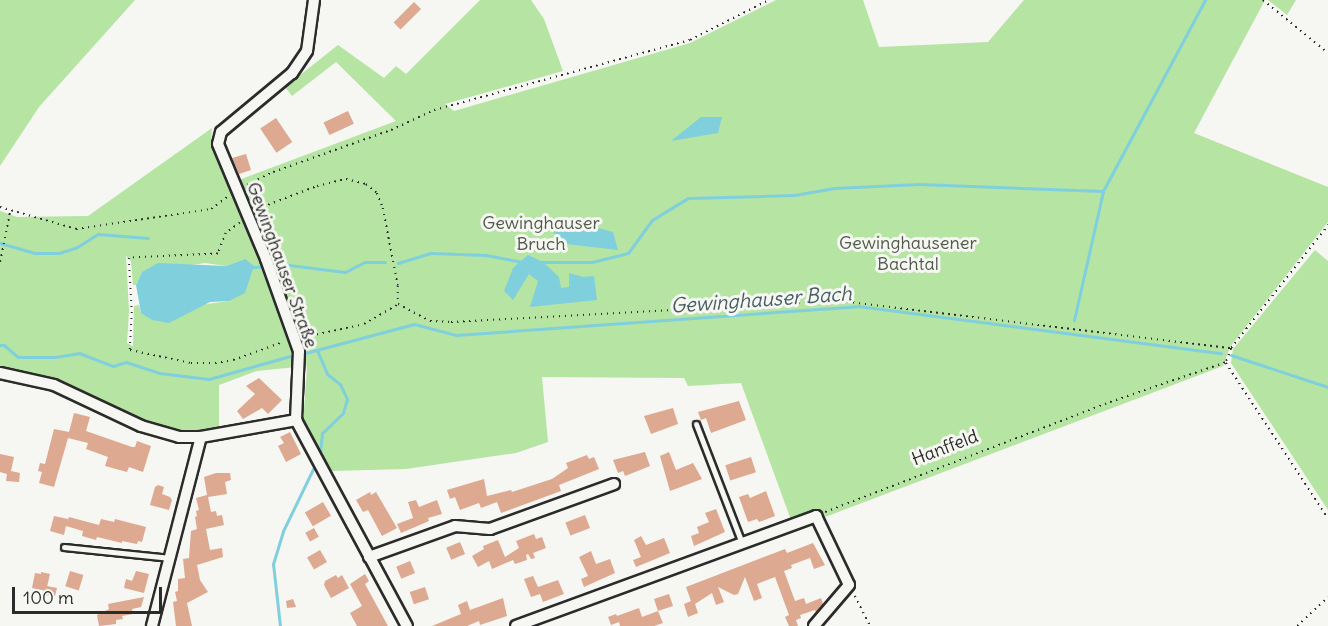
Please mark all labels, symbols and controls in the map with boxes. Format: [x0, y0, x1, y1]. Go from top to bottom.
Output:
street label: Gewinghauser Straße [242, 179, 322, 351]
park label: Gewinghauser Bruch [482, 213, 600, 256]
park label: Gewinghausener Bachtal [839, 233, 977, 276]
water label: Gewinghauser Bach [670, 281, 852, 317]
street label: Hanffeld [909, 426, 981, 470]
scale bar [15, 575, 165, 613]
text: 100 m [23, 586, 74, 609]

